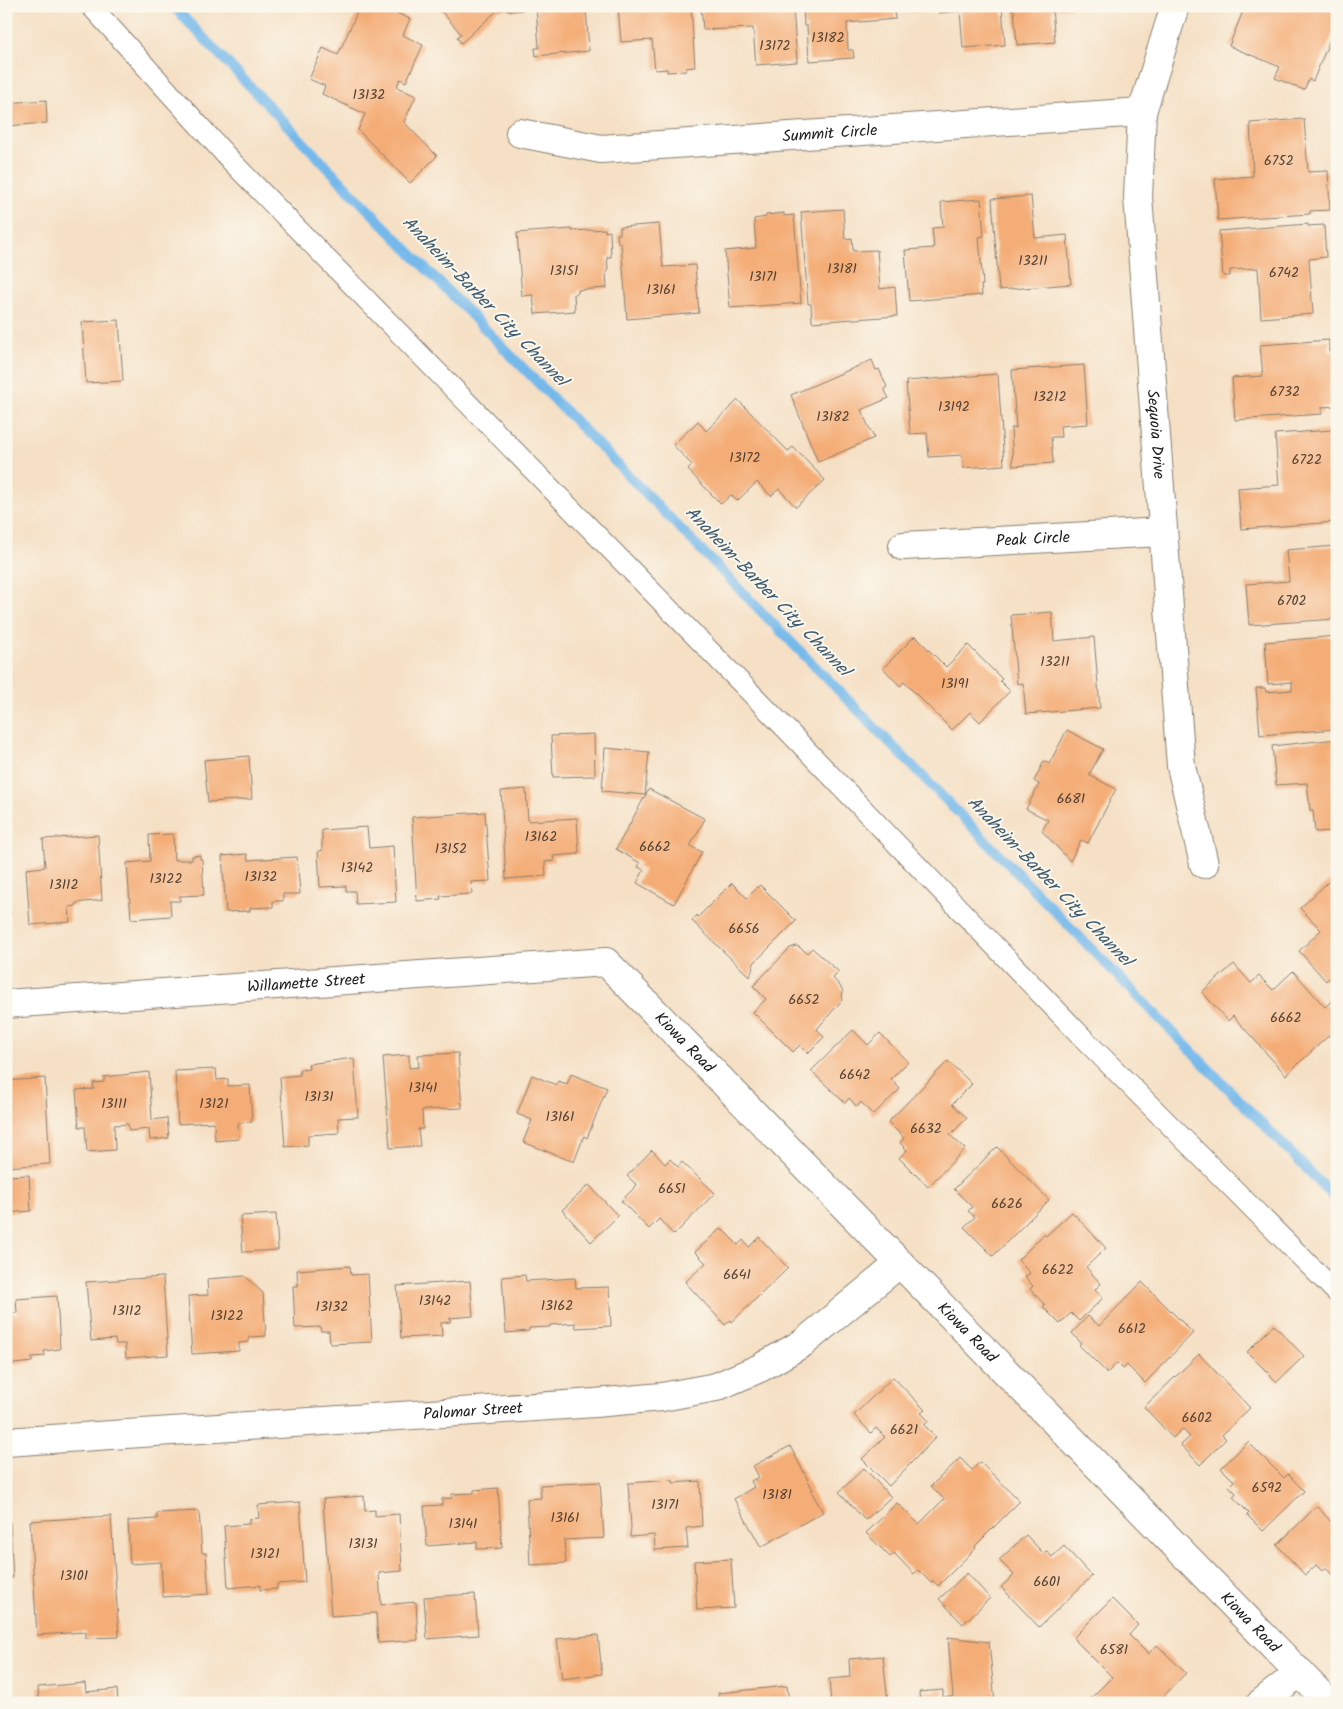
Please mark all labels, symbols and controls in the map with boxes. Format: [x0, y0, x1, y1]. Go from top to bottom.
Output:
house number: 13182 [811, 27, 845, 49]
house number: 13172 [759, 35, 791, 57]
house number: 13132 [353, 84, 385, 106]
street label: Summit Circle [782, 118, 878, 149]
house number: 6752 [1264, 150, 1294, 172]
water label: Anaheim-Barber City Channel [394, 210, 576, 397]
house number: 13211 [1018, 250, 1048, 272]
house number: 13181 [827, 258, 857, 280]
house number: 13151 [550, 260, 578, 282]
house number: 6742 [1269, 262, 1299, 284]
house number: 13171 [749, 266, 777, 288]
house number: 13161 [647, 279, 675, 301]
house number: 6732 [1270, 381, 1300, 403]
house number: 13212 [1033, 386, 1067, 408]
street label: Sequoia Drive [1140, 389, 1172, 480]
house number: 13192 [938, 396, 970, 418]
house number: 13182 [816, 406, 850, 428]
house number: 13172 [729, 447, 761, 469]
house number: 6722 [1292, 449, 1322, 471]
water label: Anaheim-Barber City Channel [677, 500, 859, 687]
street label: Peak Circle [995, 525, 1071, 553]
house number: 6702 [1277, 590, 1307, 612]
house number: 13211 [1040, 651, 1070, 673]
house number: 13191 [941, 673, 969, 695]
house number: 6681 [1057, 788, 1085, 810]
water label: Anaheim-Barber City Channel [959, 790, 1141, 977]
house number: 13162 [525, 826, 557, 848]
house number: 6662 [639, 836, 671, 858]
house number: 13152 [435, 838, 467, 860]
house number: 13142 [341, 857, 373, 879]
house number: 13132 [245, 866, 277, 888]
house number: 13122 [149, 868, 183, 890]
house number: 13112 [49, 874, 79, 896]
house number: 6656 [729, 918, 759, 940]
street label: Willamette Street [246, 966, 367, 1000]
house number: 6652 [788, 989, 820, 1011]
street label: Kiowa Road [649, 1006, 721, 1080]
house number: 6662 [1270, 1007, 1302, 1029]
house number: 6642 [839, 1064, 871, 1086]
house number: 13141 [409, 1077, 437, 1099]
house number: 13131 [304, 1086, 334, 1108]
house number: 13111 [101, 1093, 127, 1115]
house number: 13121 [199, 1093, 229, 1115]
house number: 13161 [546, 1106, 574, 1128]
house number: 6632 [910, 1118, 942, 1140]
house number: 6651 [658, 1178, 686, 1200]
house number: 6626 [991, 1193, 1023, 1215]
house number: 6622 [1042, 1259, 1074, 1281]
house number: 6641 [723, 1264, 751, 1286]
house number: 13142 [419, 1290, 451, 1312]
house number: 13162 [541, 1295, 573, 1317]
house number: 13132 [316, 1296, 348, 1318]
street label: Kiowa Road [931, 1296, 1004, 1370]
house number: 13112 [112, 1300, 142, 1322]
house number: 13122 [210, 1305, 244, 1327]
house number: 6612 [1118, 1318, 1146, 1340]
street label: Palomar Street [422, 1395, 524, 1427]
house number: 6602 [1182, 1407, 1212, 1429]
house number: 6621 [890, 1419, 918, 1441]
house number: 6592 [1252, 1477, 1282, 1499]
house number: 13181 [762, 1484, 792, 1506]
house number: 13171 [651, 1494, 679, 1516]
house number: 13161 [551, 1507, 579, 1529]
house number: 13141 [449, 1513, 477, 1535]
house number: 13131 [348, 1533, 378, 1555]
house number: 13121 [250, 1543, 280, 1565]
house number: 13101 [60, 1565, 88, 1587]
house number: 6601 [1034, 1571, 1060, 1593]
street label: Kiowa Road [1214, 1586, 1287, 1659]
house number: 6581 [1100, 1639, 1128, 1661]

